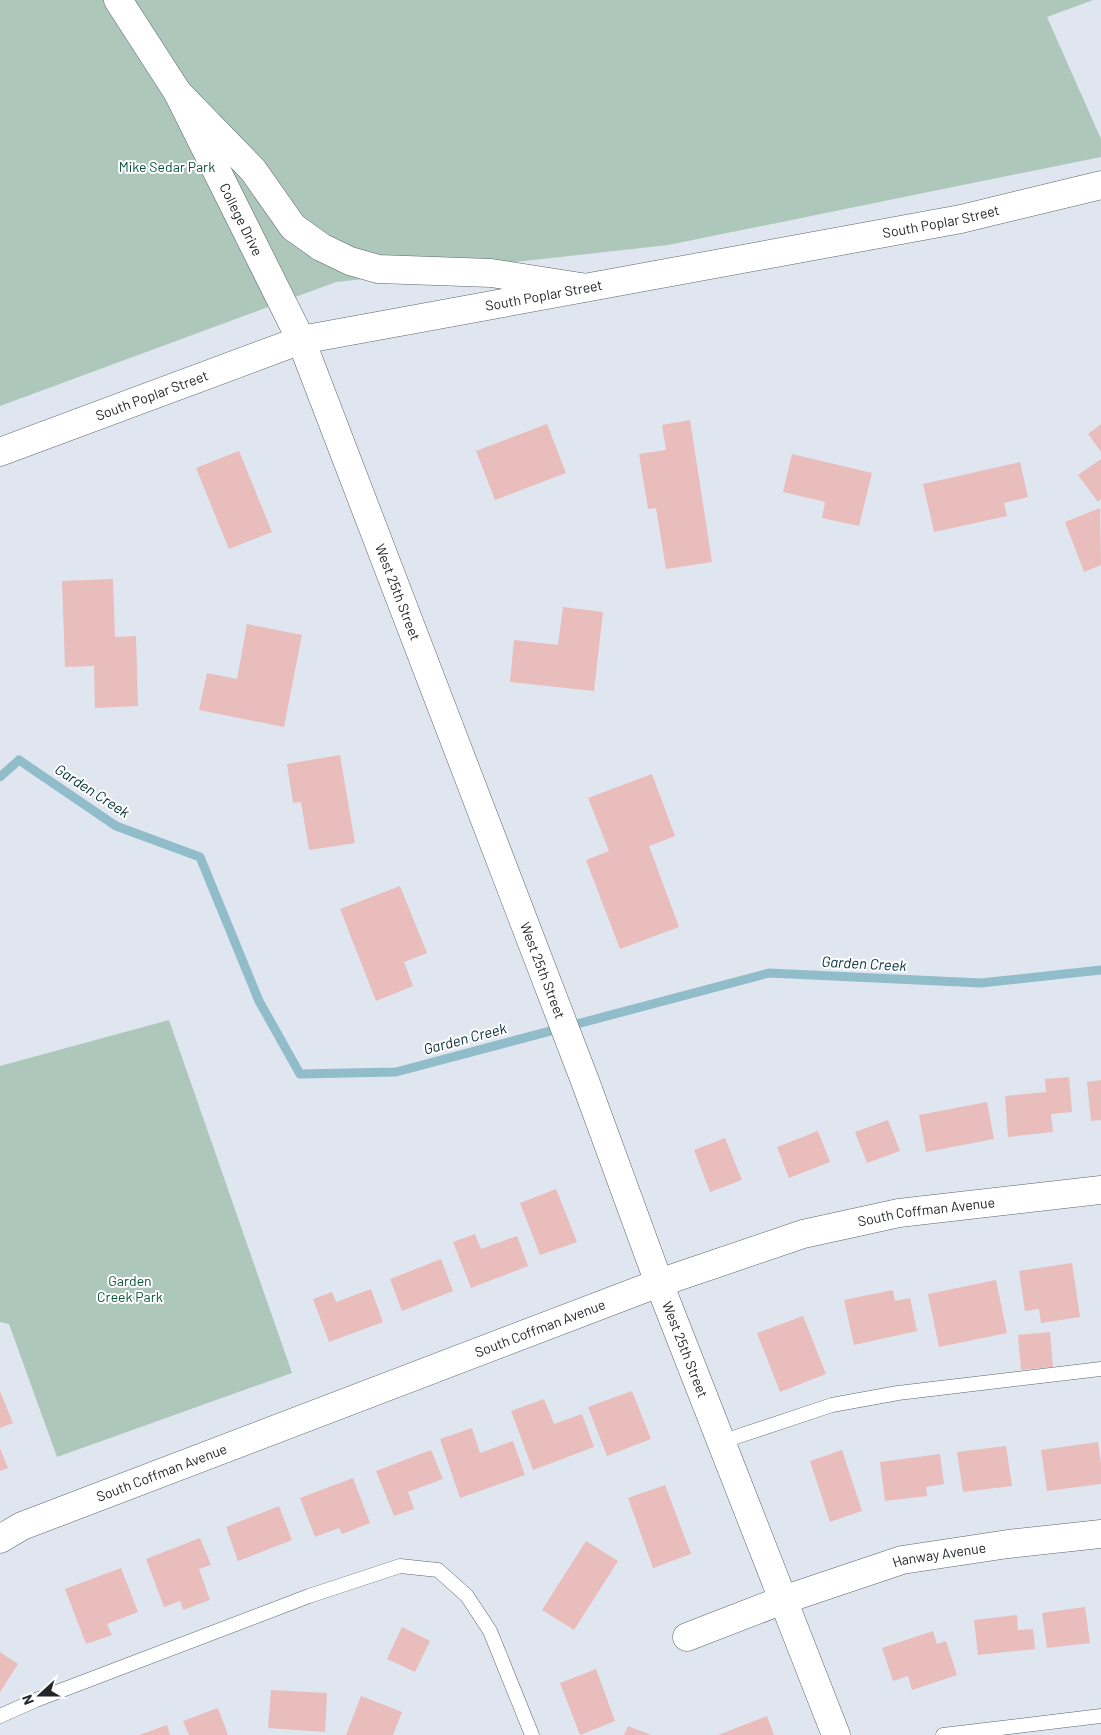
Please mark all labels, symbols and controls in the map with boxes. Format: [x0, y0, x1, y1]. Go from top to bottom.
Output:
park label: Mike Sedar Park [119, 158, 215, 175]
street label: College Drive [216, 180, 267, 258]
street label: South Poplar Street [881, 201, 1001, 241]
street label: South Poplar Street [484, 276, 604, 314]
street label: South Poplar Street [93, 366, 210, 424]
street label: West 25th Street [372, 541, 424, 643]
water label: Garden Creek [52, 759, 134, 821]
street label: West 25th Street [517, 919, 569, 1021]
water label: Garden Creek [821, 952, 908, 974]
water label: Garden Creek [421, 1018, 509, 1058]
street label: South Coffman Avenue [856, 1193, 996, 1230]
park label: Garden Creek Park [97, 1272, 163, 1305]
street label: South Coffman Avenue [472, 1295, 608, 1361]
street label: West 25th Street [659, 1299, 712, 1400]
street label: South Coffman Avenue [94, 1440, 229, 1505]
street label: Hanway Avenue [890, 1538, 987, 1571]
north arrow [15, 1670, 65, 1720]
text: N [18, 1692, 37, 1707]

